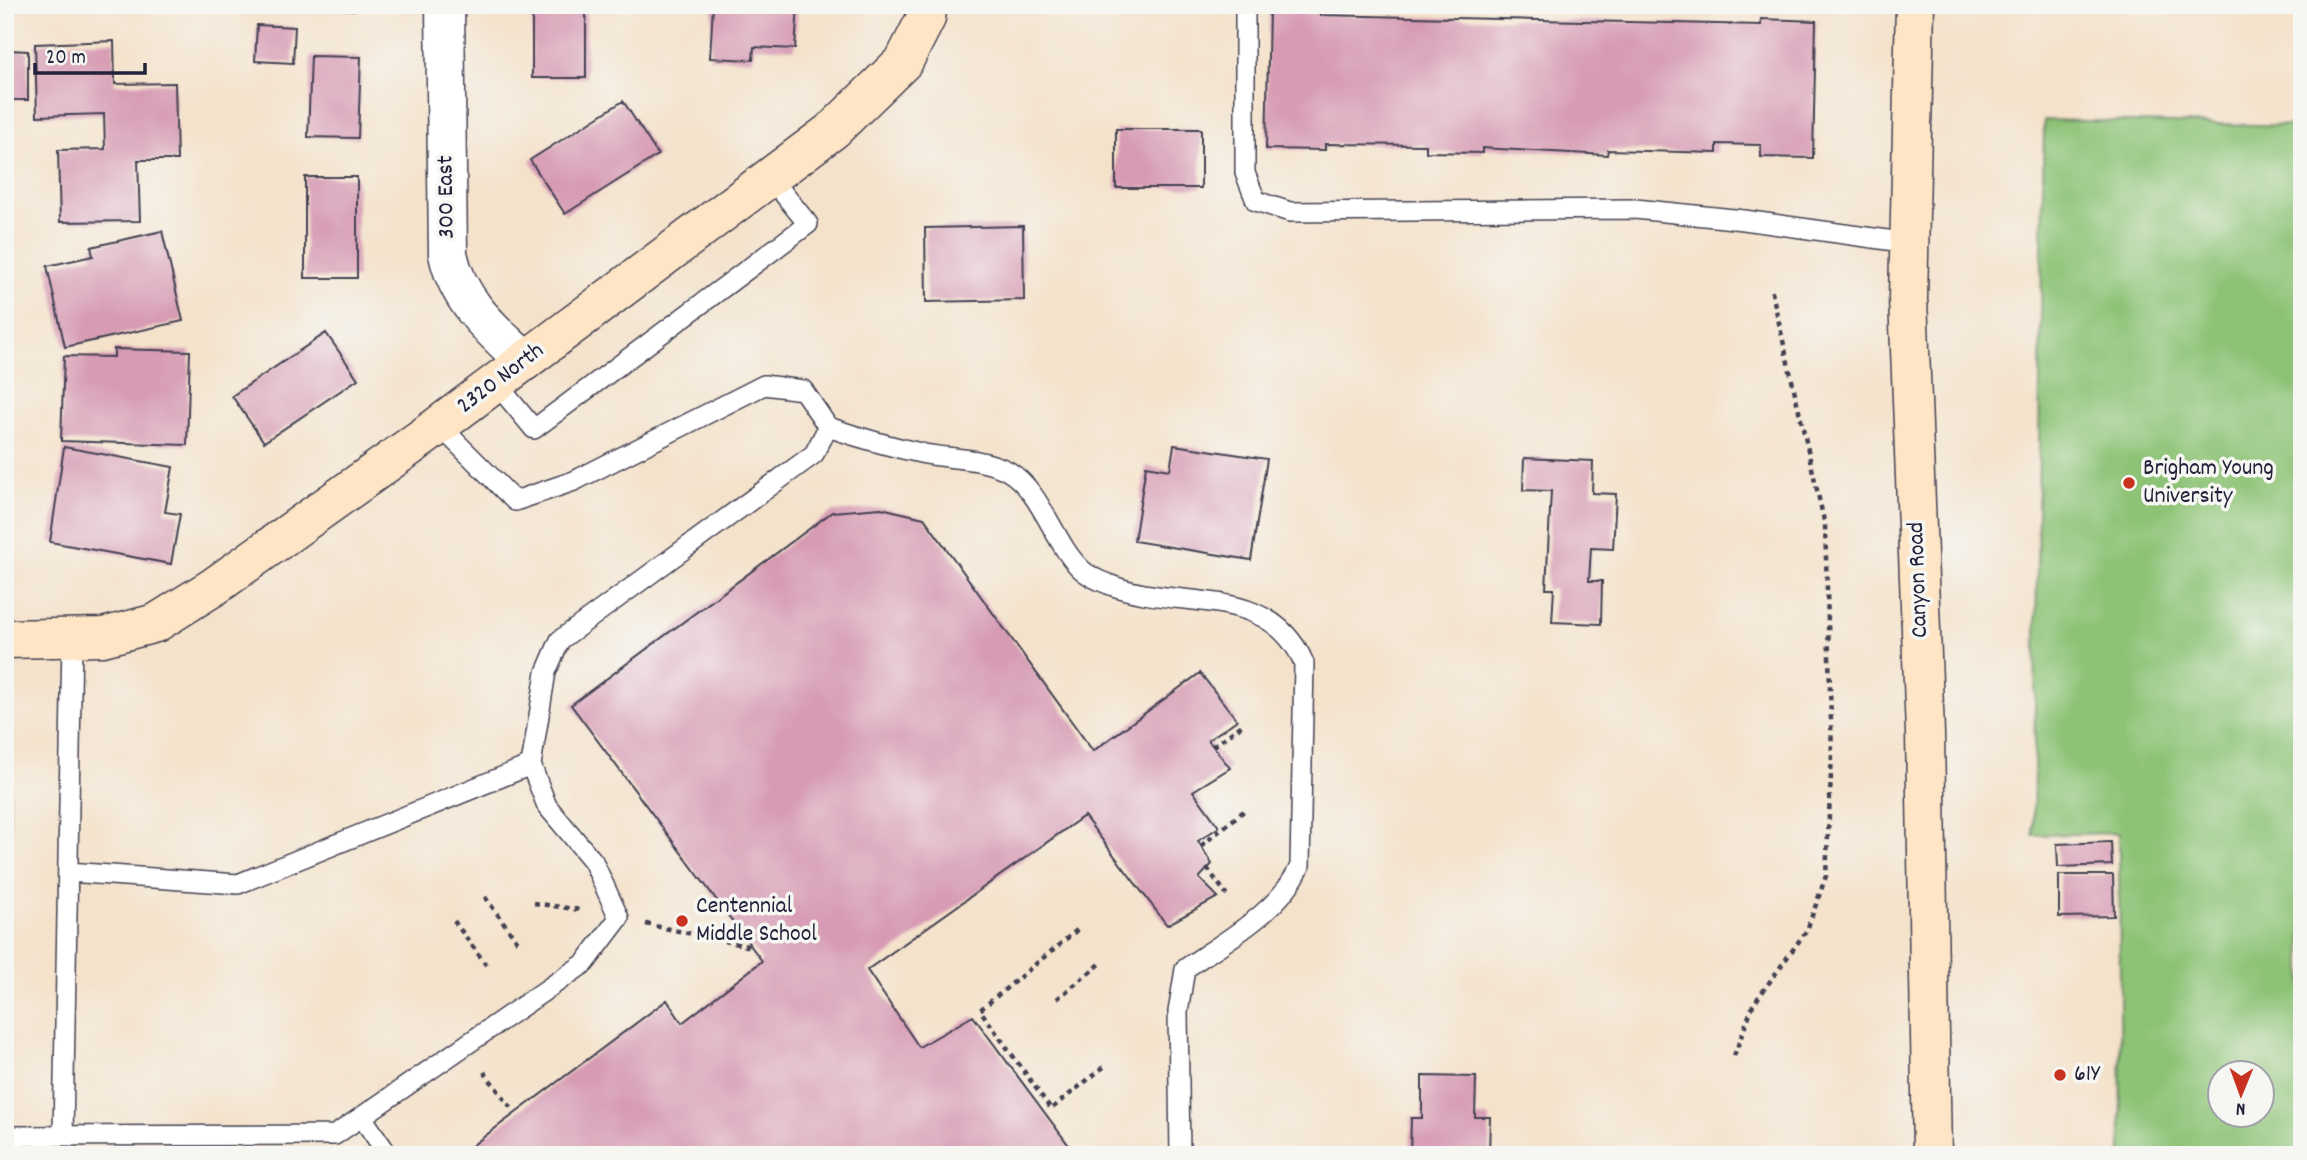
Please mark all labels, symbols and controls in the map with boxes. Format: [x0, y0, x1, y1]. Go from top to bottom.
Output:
scale bar [35, 32, 145, 76]
text: 20 m [46, 44, 86, 74]
street label: 300 East [429, 155, 465, 239]
street label: 2320 North [450, 335, 552, 423]
place label: Brigham Young University [2143, 452, 2274, 514]
marker: Brigham Young University [2121, 475, 2137, 491]
street label: Canyon Road [1900, 521, 1938, 639]
place label: Centennial Middle School [696, 890, 817, 952]
marker: Centennial Middle School [674, 913, 690, 929]
place label: 61Y [2074, 1058, 2101, 1092]
north arrow [2206, 1058, 2276, 1128]
marker: 61Y [2052, 1067, 2068, 1083]
text: N [2236, 1094, 2246, 1121]

